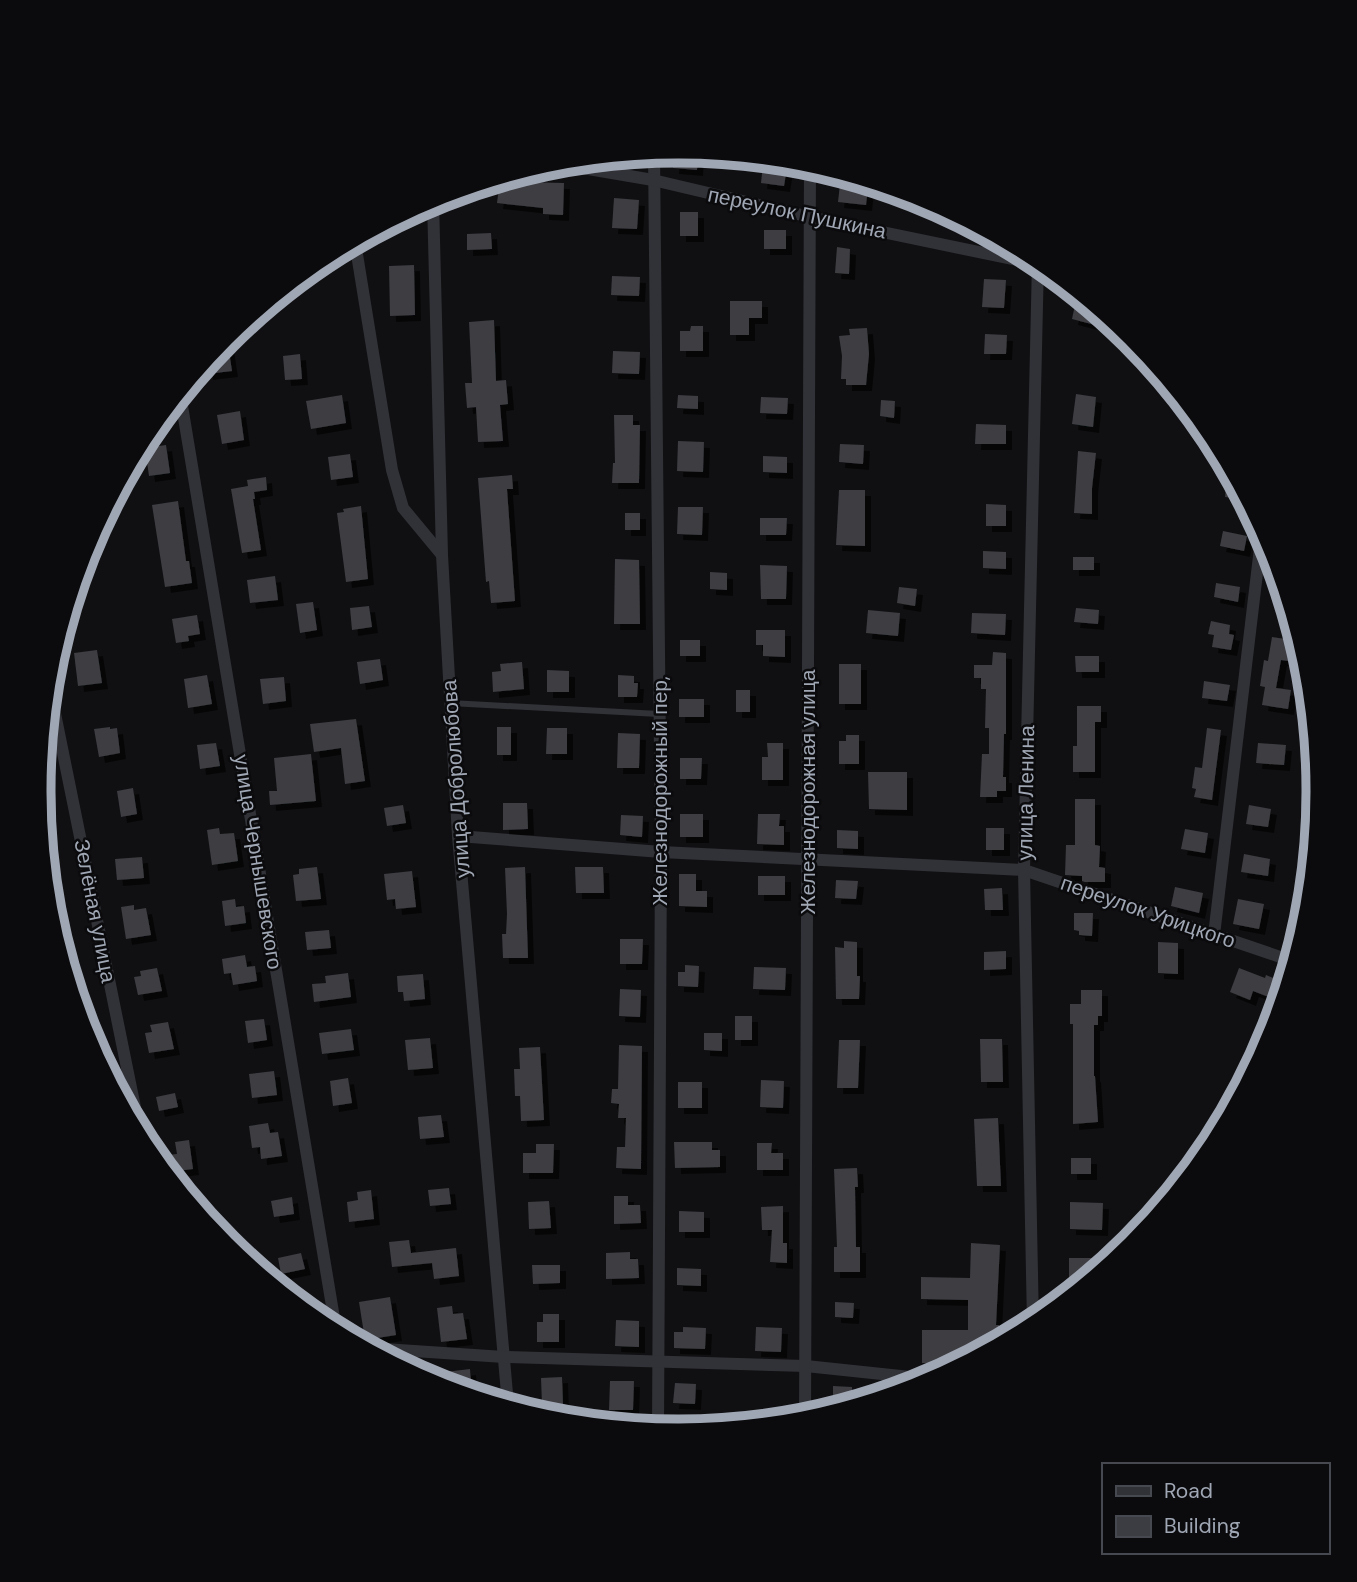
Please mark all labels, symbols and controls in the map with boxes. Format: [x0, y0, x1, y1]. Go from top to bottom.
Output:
street label: переулок Пушкина [705, 180, 889, 246]
street label: Железнодорожная улица [794, 669, 822, 915]
street label: Железнодорожный пер, [646, 676, 674, 906]
street label: улица Добролюбова [435, 679, 477, 879]
street label: улица Ленина [1011, 725, 1041, 861]
street label: улица Чернышевского [227, 752, 289, 972]
street label: Зелёная улица [67, 837, 123, 985]
street label: переулок Урицкого [1057, 869, 1239, 955]
legend [1102, 1463, 1329, 1554]
text: Road [1164, 1477, 1213, 1505]
text: Building [1164, 1512, 1241, 1540]

